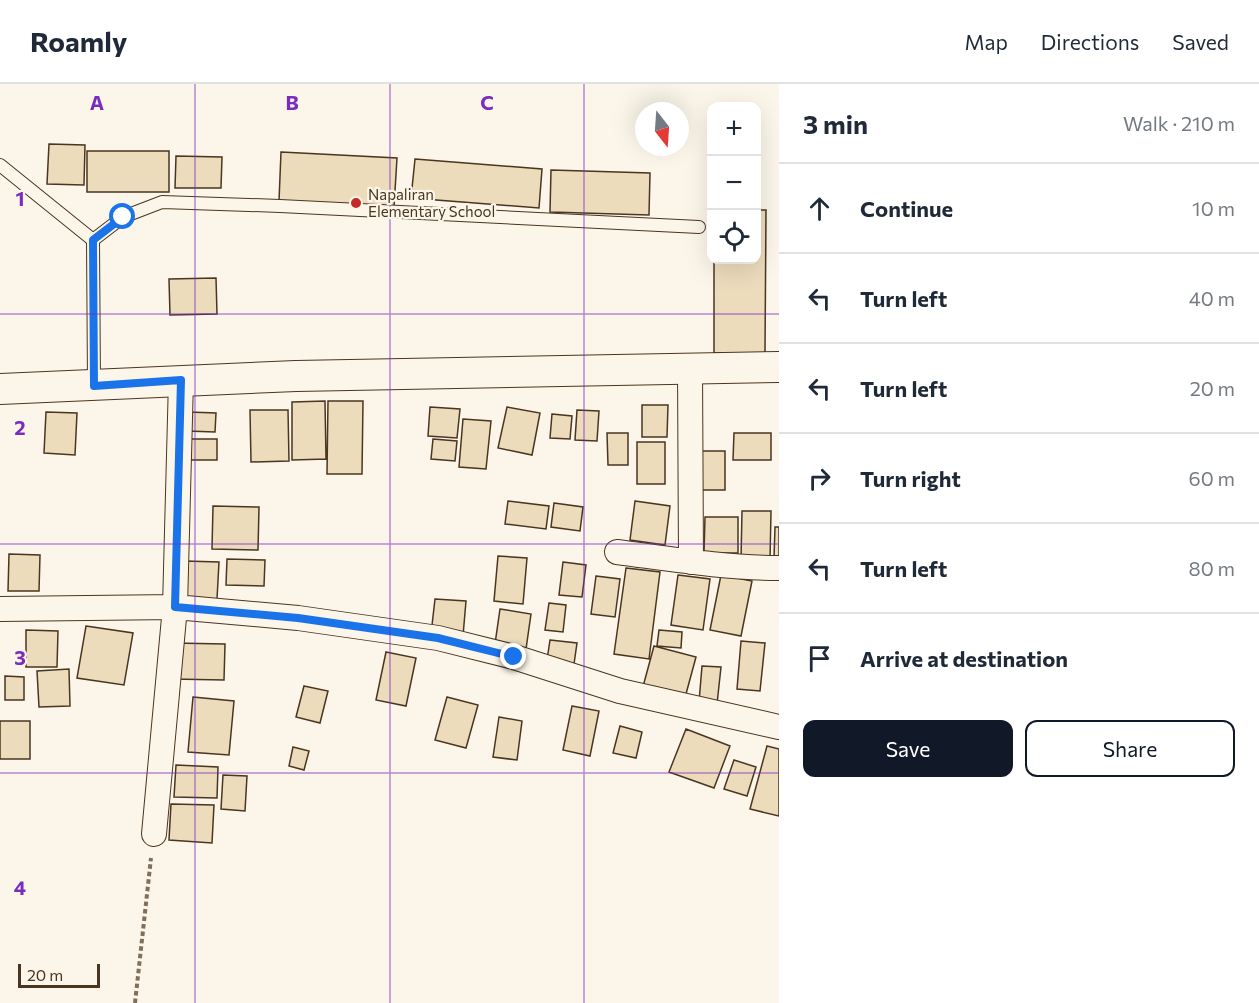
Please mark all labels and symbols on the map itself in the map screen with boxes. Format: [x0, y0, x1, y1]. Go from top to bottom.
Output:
text: A [90, 90, 104, 114]
text: B [285, 90, 299, 114]
text: C [480, 90, 494, 114]
north arrow [635, 102, 689, 156]
place label: Napaliran Elementary School [368, 185, 495, 220]
text: 1 [15, 186, 25, 210]
marker: Napaliran Elementary School [349, 196, 363, 210]
route start [109, 203, 135, 229]
text: 2 [14, 415, 26, 439]
route end [500, 643, 526, 669]
text: 3 [14, 645, 26, 669]
text: 4 [14, 875, 26, 899]
scale bar [18, 961, 100, 988]

